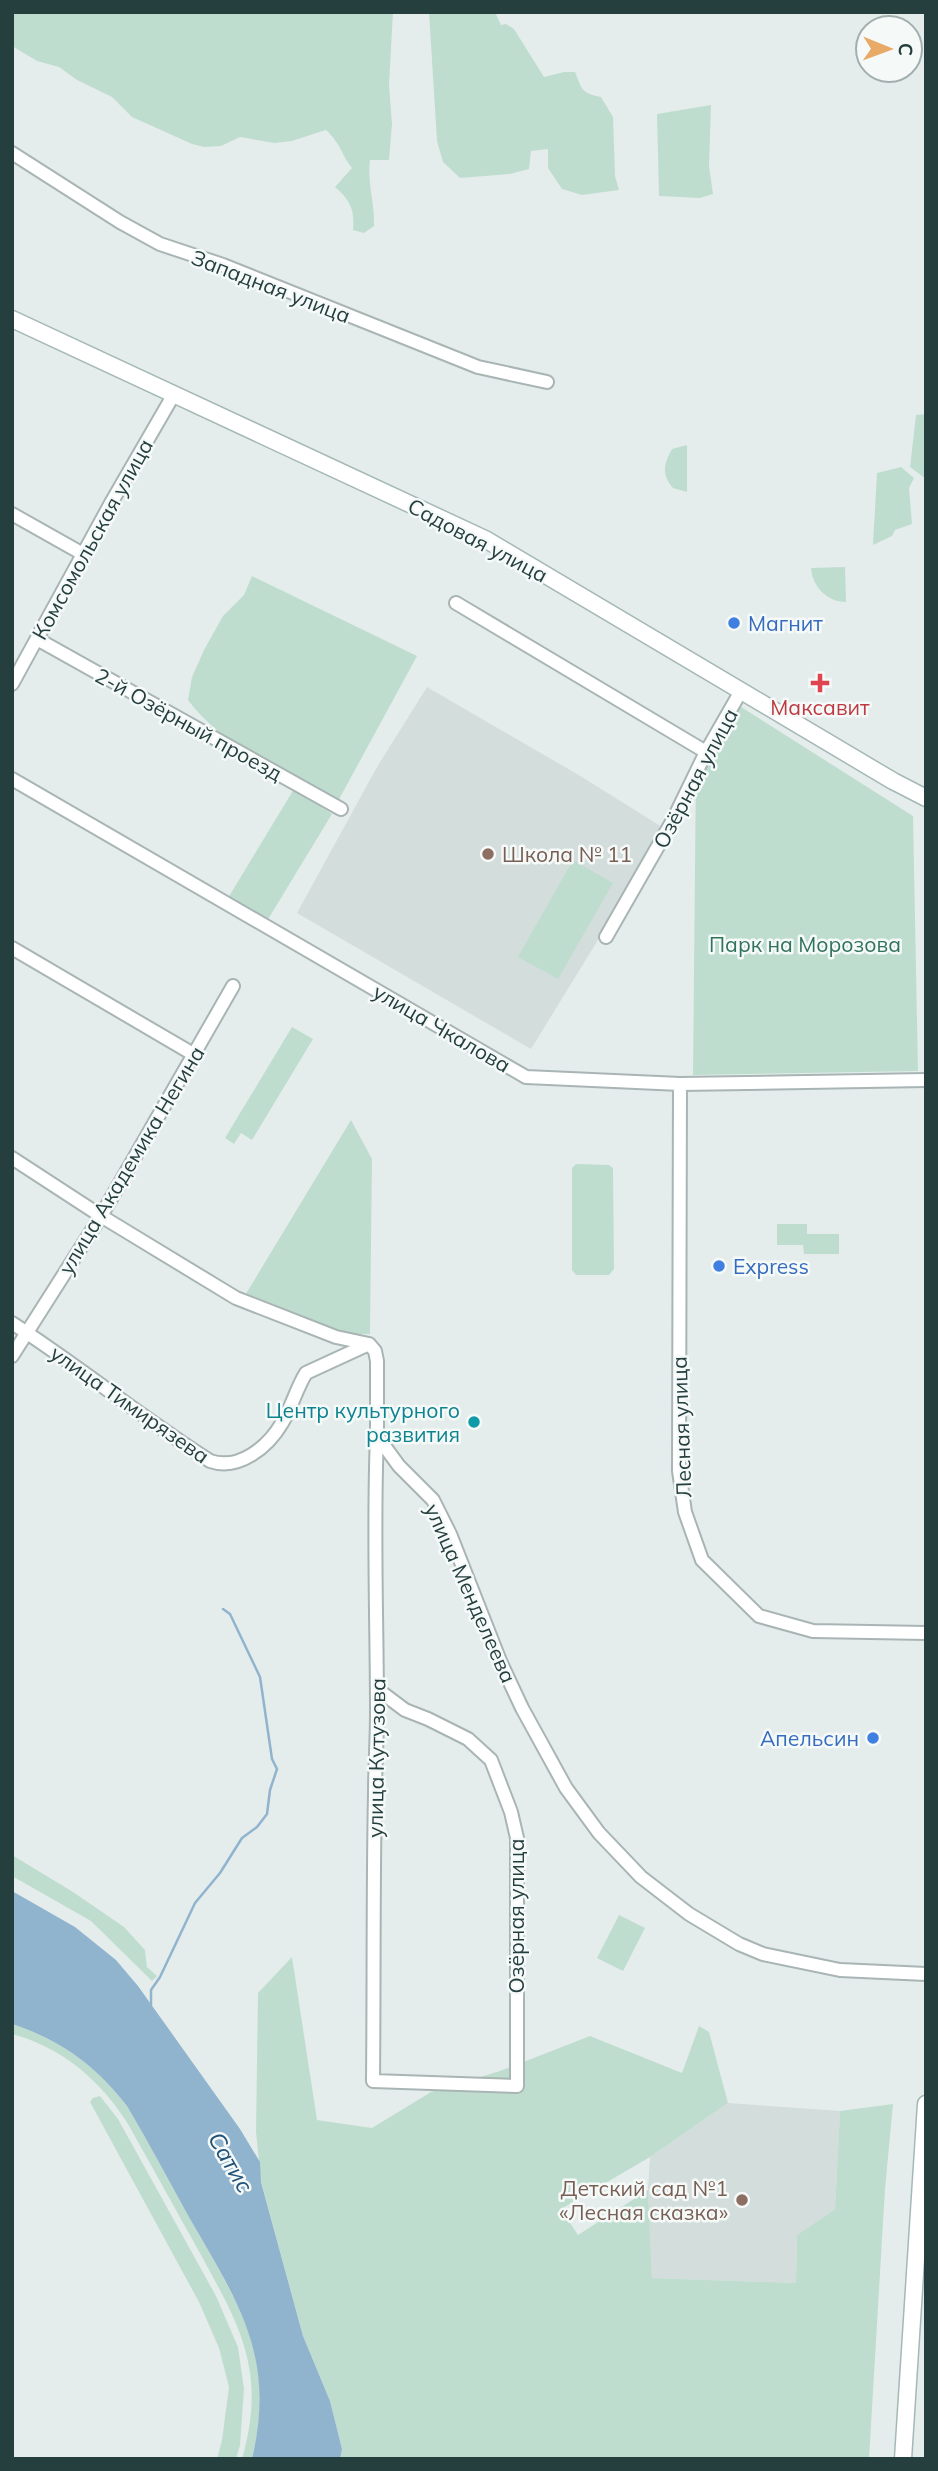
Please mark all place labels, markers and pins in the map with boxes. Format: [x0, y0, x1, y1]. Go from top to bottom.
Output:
place label: Магнит [748, 610, 823, 636]
marker: Магнит [726, 615, 742, 631]
marker: Максавит [812, 675, 828, 691]
place label: Максавит [770, 694, 870, 720]
place label: Школа № 11 [502, 841, 632, 867]
marker: Школа № 11 [480, 846, 496, 862]
place label: Express [733, 1253, 809, 1279]
marker: Express [711, 1258, 727, 1274]
place label: Центр культурного развития [266, 1397, 460, 1447]
marker: Центр культурного развития [466, 1414, 482, 1430]
place label: Апельсин [760, 1725, 859, 1751]
marker: Апельсин [865, 1730, 881, 1746]
place label: Детский сад №1 «Лесная сказка» [559, 2175, 728, 2225]
marker: Детский сад №1 «Лесная сказка» [734, 2192, 750, 2208]

